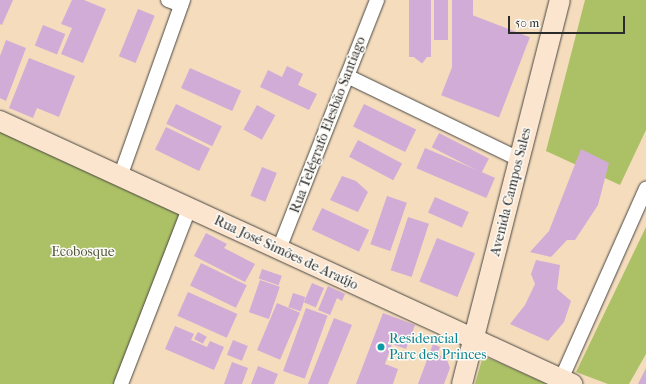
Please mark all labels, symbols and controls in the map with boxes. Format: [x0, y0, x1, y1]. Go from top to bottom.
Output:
scale bar [510, 8, 627, 34]
text: 50 m [515, 16, 539, 30]
street label: Rua Telégrafo Elesbão Santiago [287, 34, 369, 216]
street label: Avenida Campos Sales [487, 126, 535, 258]
street label: Rua José Simões de Araújo [211, 212, 361, 294]
park label: Ecobosque [51, 244, 115, 260]
place label: Residencial Parc des Princes [389, 331, 486, 364]
marker: Residencial Parc des Princes [376, 342, 386, 352]

